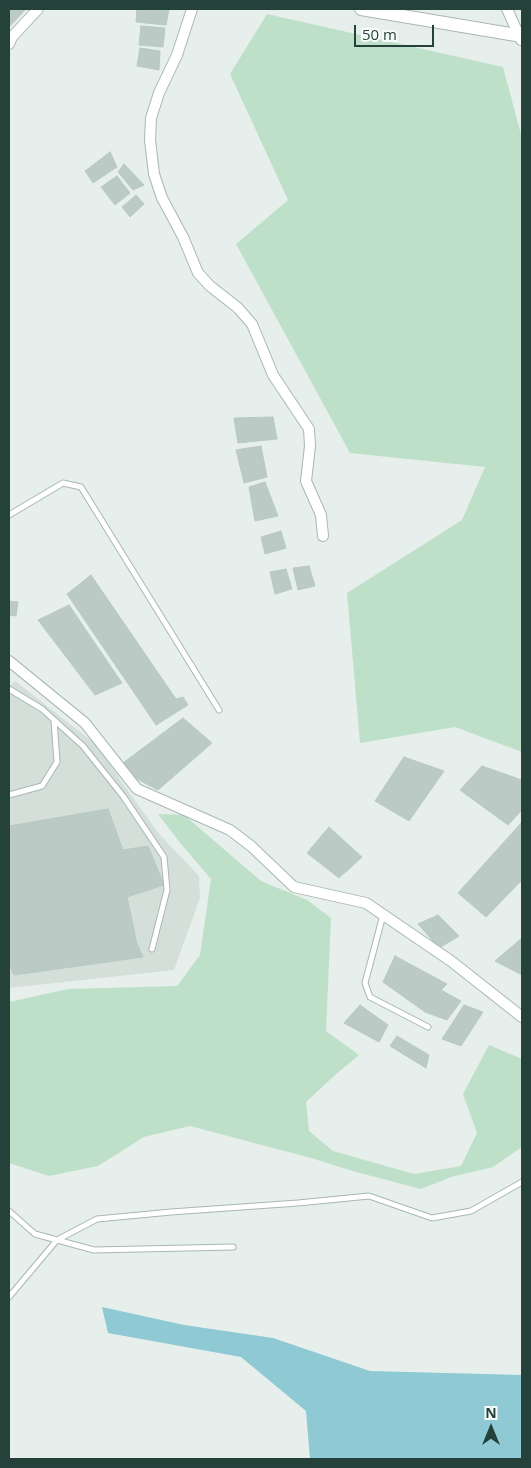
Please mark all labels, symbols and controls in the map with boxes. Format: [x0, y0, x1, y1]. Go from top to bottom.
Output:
scale bar [356, 15, 436, 47]
text: 50 m [362, 24, 397, 44]
north arrow [466, 1403, 516, 1453]
text: N [485, 1403, 497, 1422]

